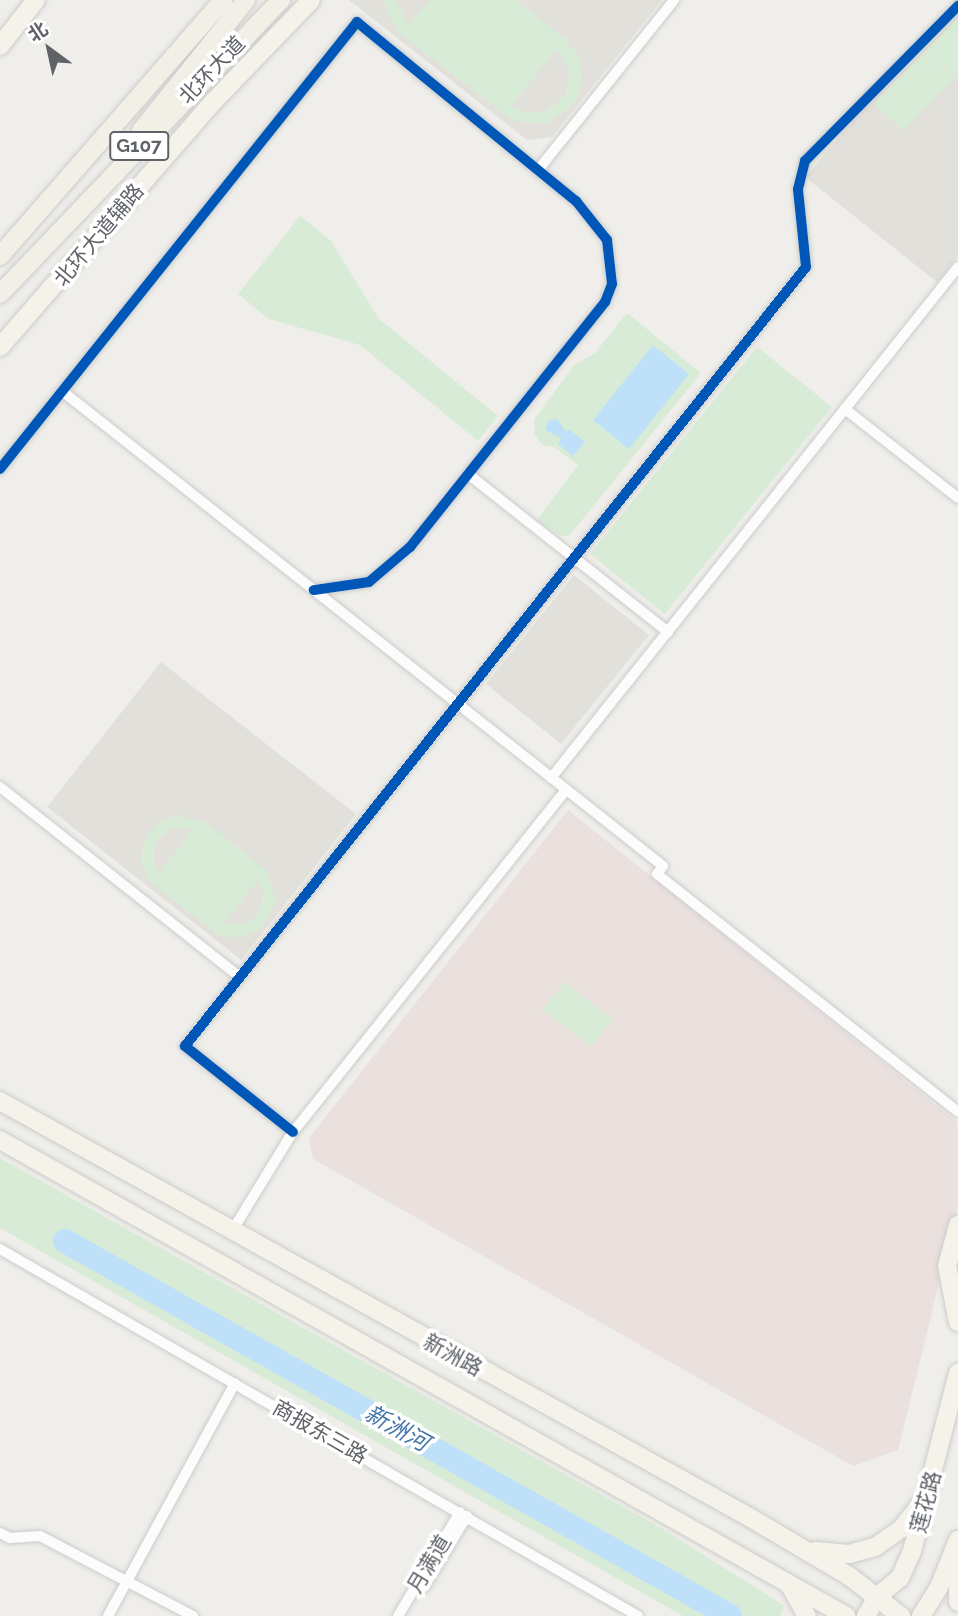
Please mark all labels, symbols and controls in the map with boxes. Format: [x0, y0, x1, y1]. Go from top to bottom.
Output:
north arrow [14, 14, 84, 84]
text: 北 [24, 17, 52, 46]
street label: 北环大道 [174, 31, 250, 109]
road number: G107 [109, 130, 169, 162]
street label: 北环大道辅路 [49, 179, 149, 291]
street label: 新洲路 [419, 1329, 487, 1381]
street label: 商报东三路 [268, 1395, 372, 1469]
water label: 新洲河 [360, 1399, 434, 1457]
street label: 莲花路 [906, 1468, 946, 1536]
street label: 月满道 [402, 1531, 456, 1597]

